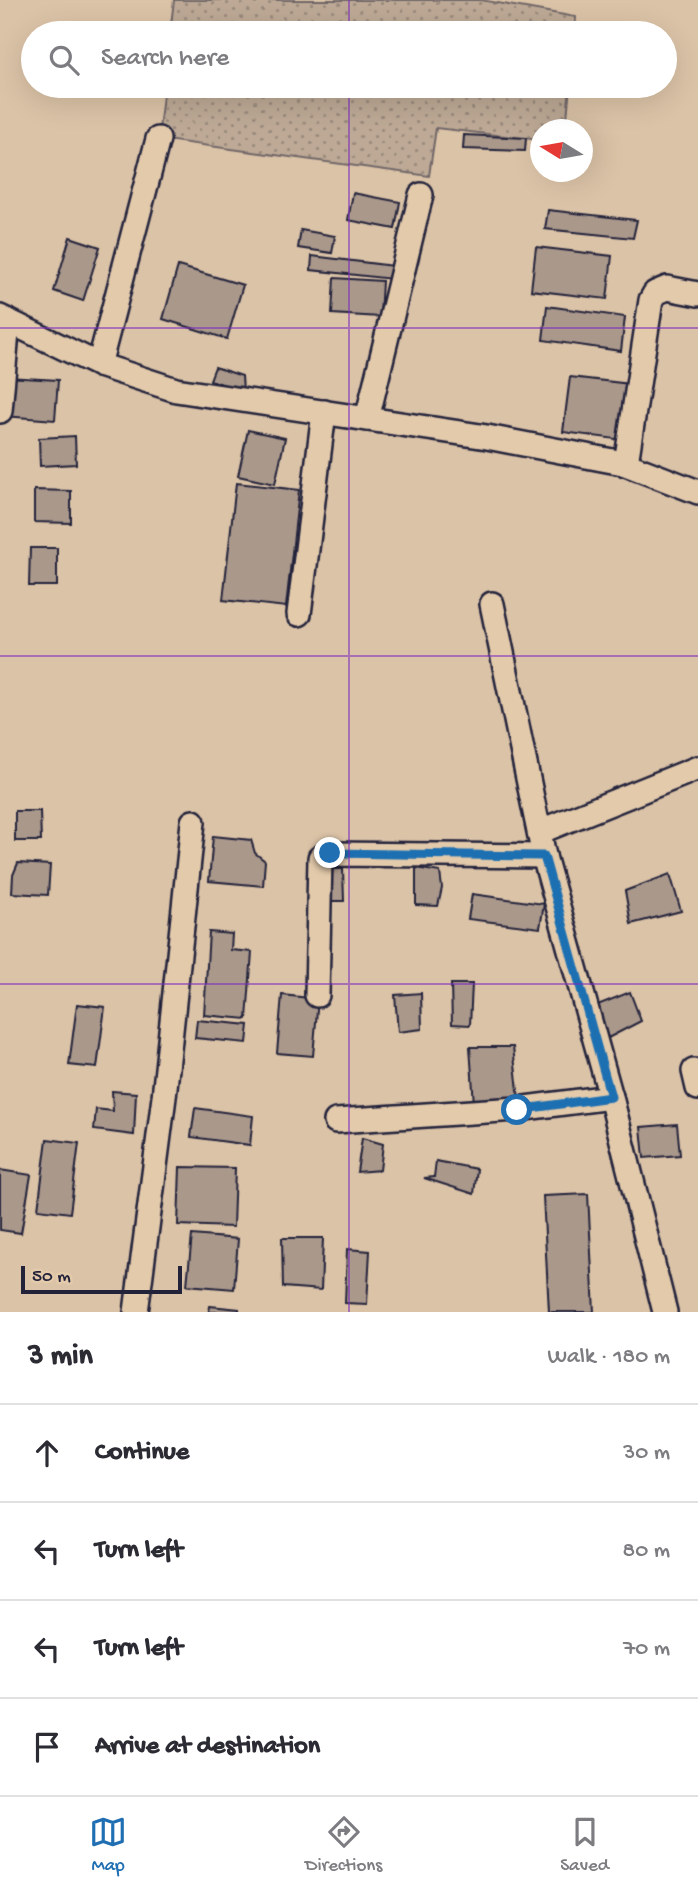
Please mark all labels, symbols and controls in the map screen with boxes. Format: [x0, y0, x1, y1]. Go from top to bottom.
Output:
search box [21, 21, 677, 98]
icon: search [45, 41, 83, 79]
text: Search here [101, 44, 229, 75]
north arrow [530, 119, 593, 182]
route end [314, 837, 345, 868]
route start [501, 1094, 532, 1125]
scale bar [21, 1263, 182, 1295]
text: 50 m [32, 1266, 71, 1289]
text: 3 min [28, 1340, 93, 1375]
text: Walk · 180 m [548, 1344, 670, 1371]
icon: ahead [28, 1434, 66, 1472]
text: Continue [95, 1438, 189, 1469]
text: 30 m [623, 1440, 670, 1467]
icon: left [28, 1532, 66, 1570]
text: Turn left [95, 1536, 183, 1567]
text: 80 m [623, 1538, 670, 1565]
icon: left [28, 1630, 66, 1668]
text: Turn left [95, 1634, 183, 1665]
text: 70 m [623, 1636, 670, 1663]
icon: arrive [28, 1728, 66, 1766]
text: Arrive at destination [95, 1732, 320, 1763]
tab: Map [89, 1813, 127, 1878]
tab: Directions [305, 1813, 382, 1878]
tab: Saved [560, 1813, 609, 1878]

